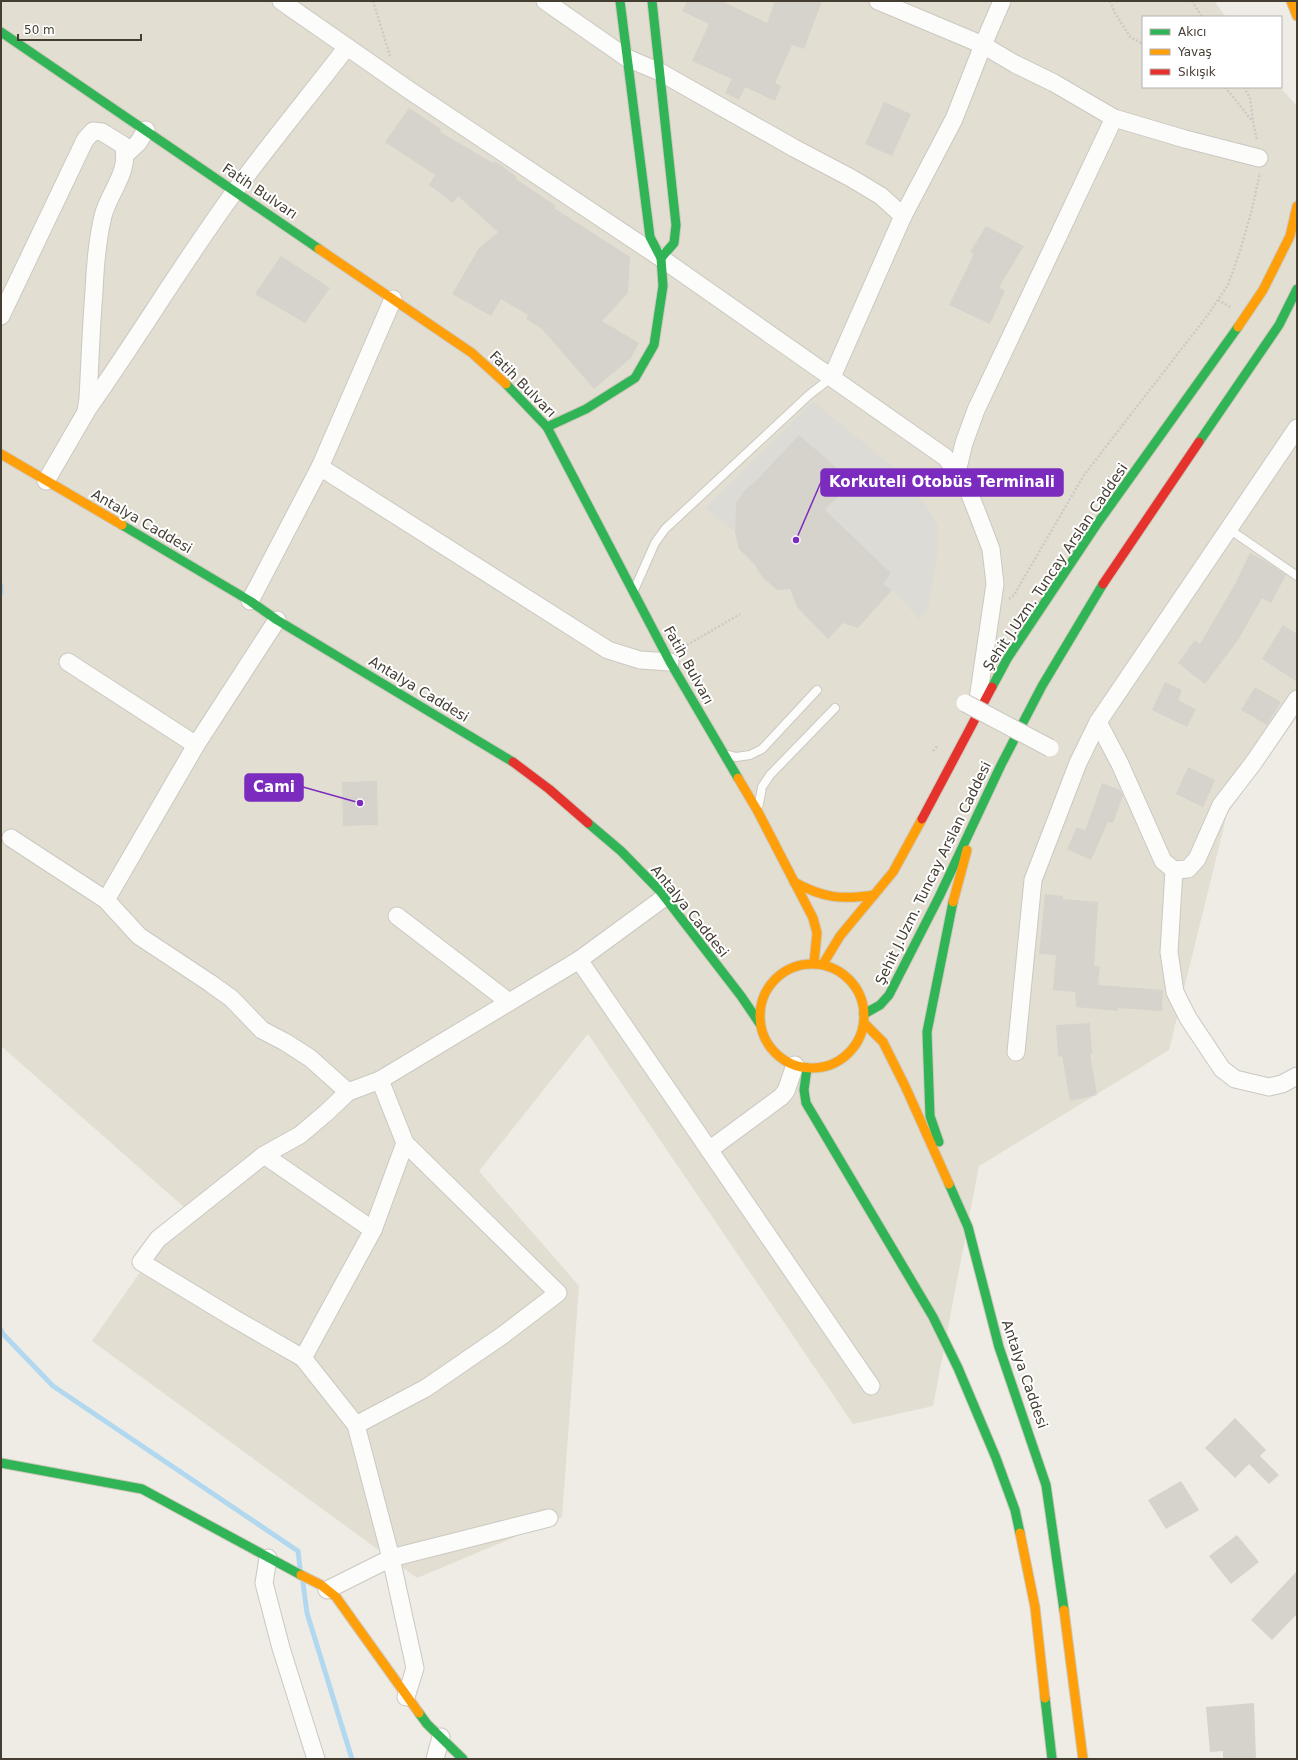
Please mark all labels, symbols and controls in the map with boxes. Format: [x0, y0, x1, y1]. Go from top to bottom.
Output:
scale bar [18, 16, 141, 42]
legend [1142, 16, 1282, 88]
text: 50 m [24, 23, 55, 37]
text: Akıcı [1178, 25, 1206, 39]
text: Yavaş [1177, 45, 1212, 59]
text: Sıkışık [1178, 65, 1216, 79]
street label: Fatih Bulvarı [219, 160, 301, 222]
street label: Fatih Bulvarı [487, 348, 559, 420]
street label: Şehit J.Uzm. Tuncay Arslan Caddesi [979, 460, 1131, 674]
callout: Korkuteli Otobüs Terminali [821, 469, 1063, 496]
text: Korkuteli Otobüs Terminali [829, 473, 1055, 491]
street label: Antalya Caddesi [89, 486, 195, 556]
street label: Fatih Bulvarı [661, 623, 717, 707]
street label: Antalya Caddesi [366, 653, 472, 725]
street label: Şehit J.Uzm. Tuncay Arslan Caddesi [872, 759, 994, 987]
callout: Cami [245, 774, 303, 801]
text: Cami [253, 778, 295, 796]
street label: Antalya Caddesi [648, 862, 732, 960]
street label: Antalya Caddesi [999, 1318, 1051, 1430]

